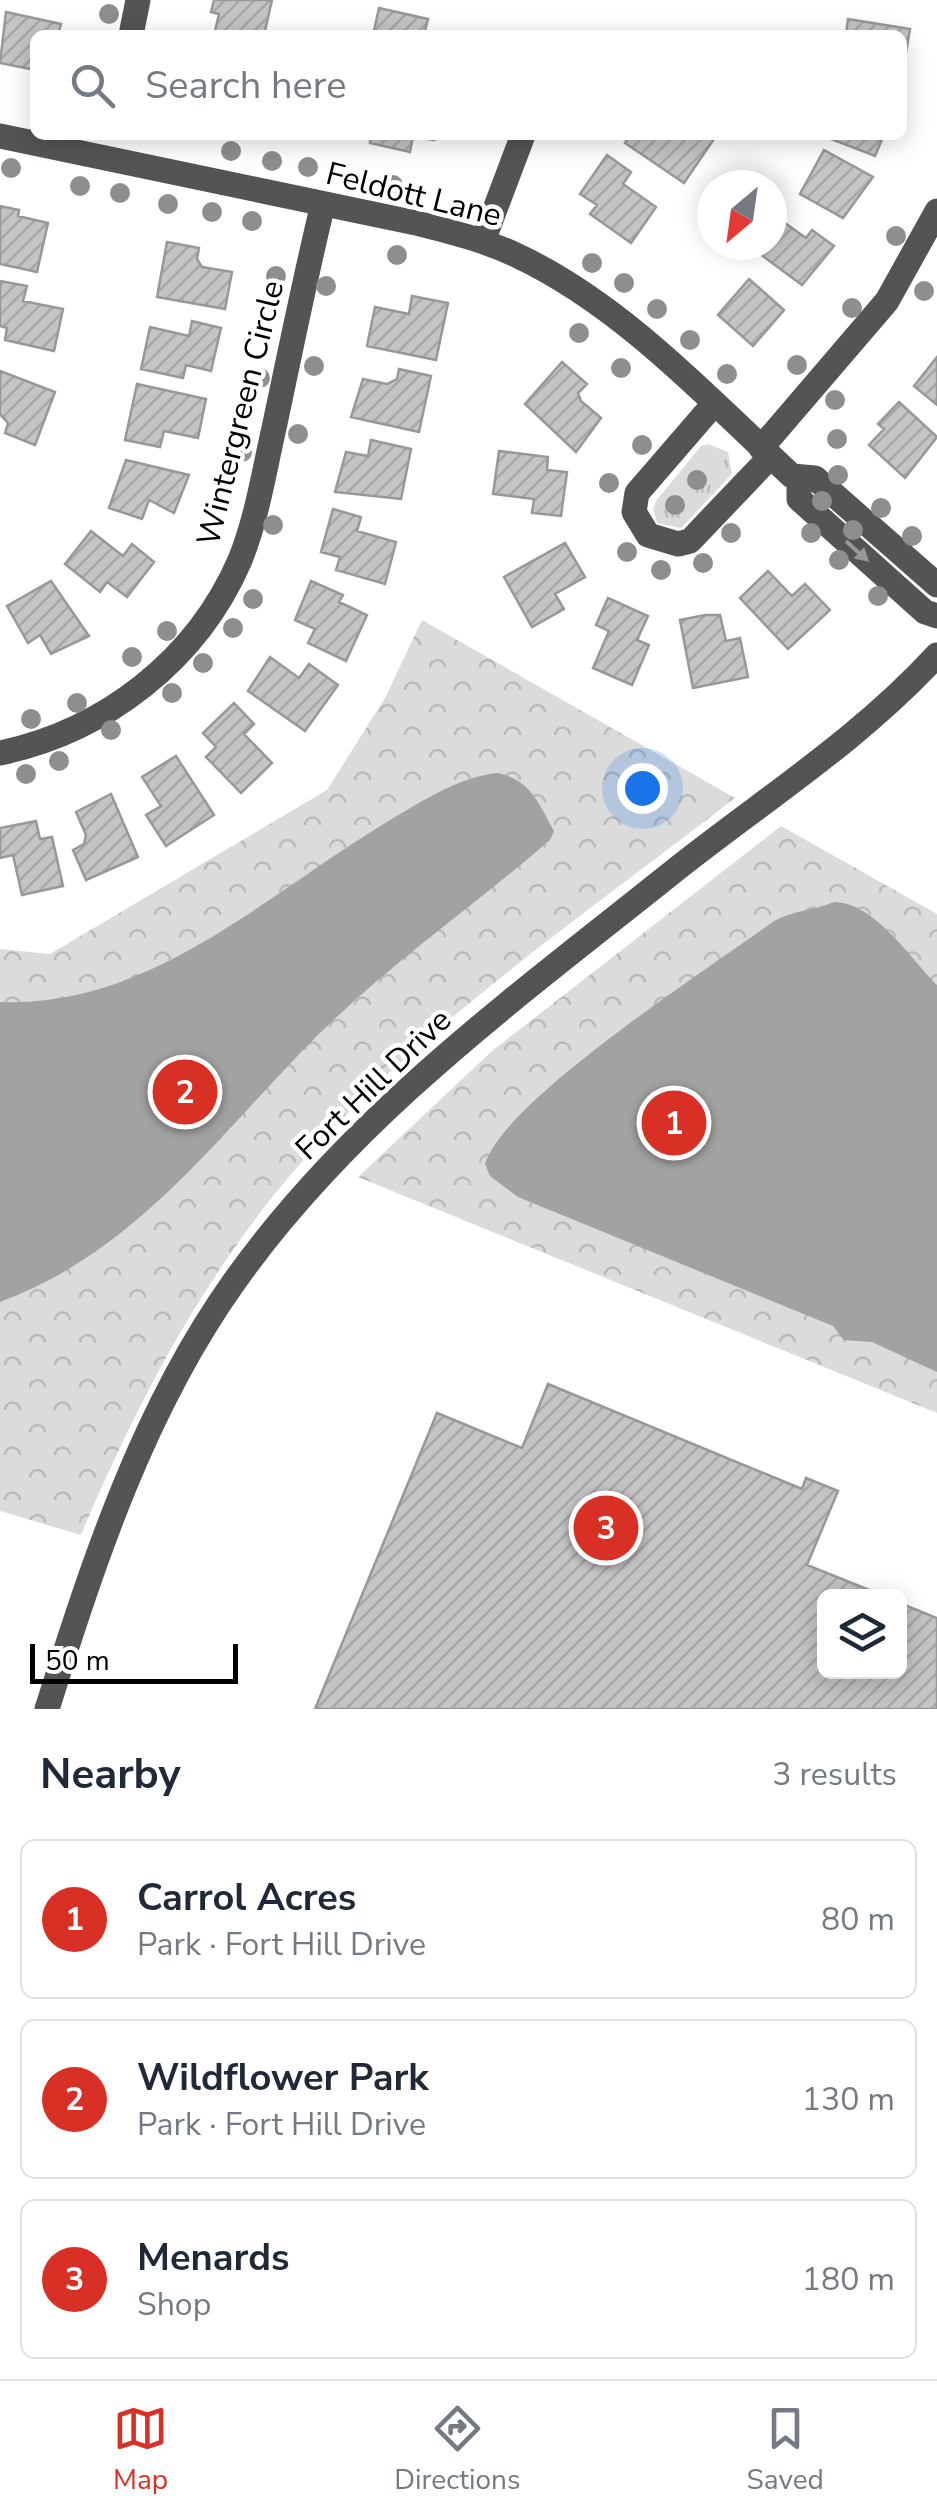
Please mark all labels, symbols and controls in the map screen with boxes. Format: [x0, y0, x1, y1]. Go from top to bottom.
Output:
search box [30, 30, 907, 140]
icon: search [65, 58, 120, 113]
text: Search here [145, 60, 346, 111]
street label: Feldott Lane [322, 152, 506, 237]
north arrow [697, 170, 787, 260]
street label: Wintergreen Circle [187, 276, 294, 550]
one-way arrow [845, 539, 869, 562]
your location [617, 763, 668, 814]
street label: Fort Hill Drive [286, 999, 461, 1170]
pin: 2 [152, 1054, 218, 1130]
pin: 1 [642, 1086, 706, 1160]
pin: 3 [574, 1490, 638, 1566]
map controls [817, 1589, 907, 1679]
button: layers [817, 1589, 907, 1679]
scale bar [30, 1639, 238, 1684]
text: 50 m [45, 1642, 110, 1680]
text: Nearby [40, 1746, 181, 1803]
text: 3 results [772, 1753, 897, 1796]
text: Carrol Acres [137, 1872, 356, 1923]
text: 1 [65, 1898, 84, 1941]
text: 80 m [821, 1898, 895, 1941]
text: Park · Fort Hill Drive [137, 1923, 426, 1966]
text: Wildflower Park [137, 2052, 429, 2103]
text: 2 [65, 2078, 84, 2121]
text: 130 m [802, 2078, 895, 2121]
text: Park · Fort Hill Drive [137, 2103, 426, 2146]
text: Menards [137, 2232, 290, 2283]
text: 3 [65, 2258, 84, 2301]
text: 180 m [802, 2258, 895, 2301]
text: Shop [137, 2283, 211, 2326]
tab: Map [113, 2401, 168, 2499]
tab: Directions [394, 2401, 520, 2499]
tab: Saved [747, 2401, 824, 2499]

